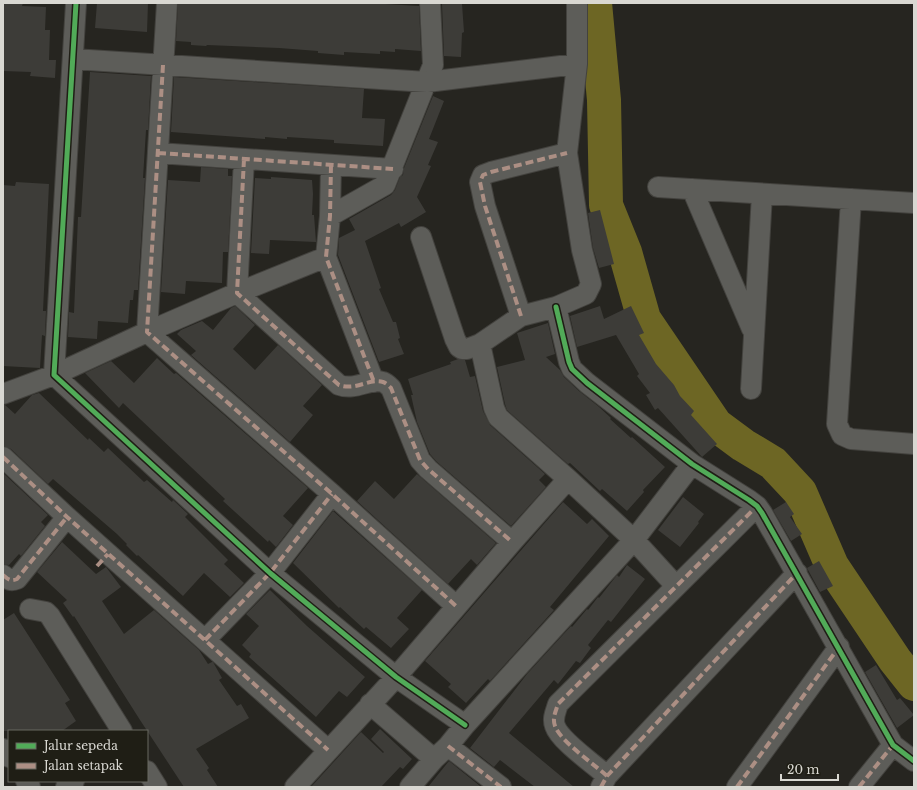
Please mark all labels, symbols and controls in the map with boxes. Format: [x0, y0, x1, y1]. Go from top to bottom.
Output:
legend [8, 730, 148, 782]
text: Jalur sepeda [42, 738, 118, 753]
scale bar [781, 756, 838, 782]
text: Jalan setapak [42, 758, 124, 773]
text: 20 m [787, 762, 819, 777]

